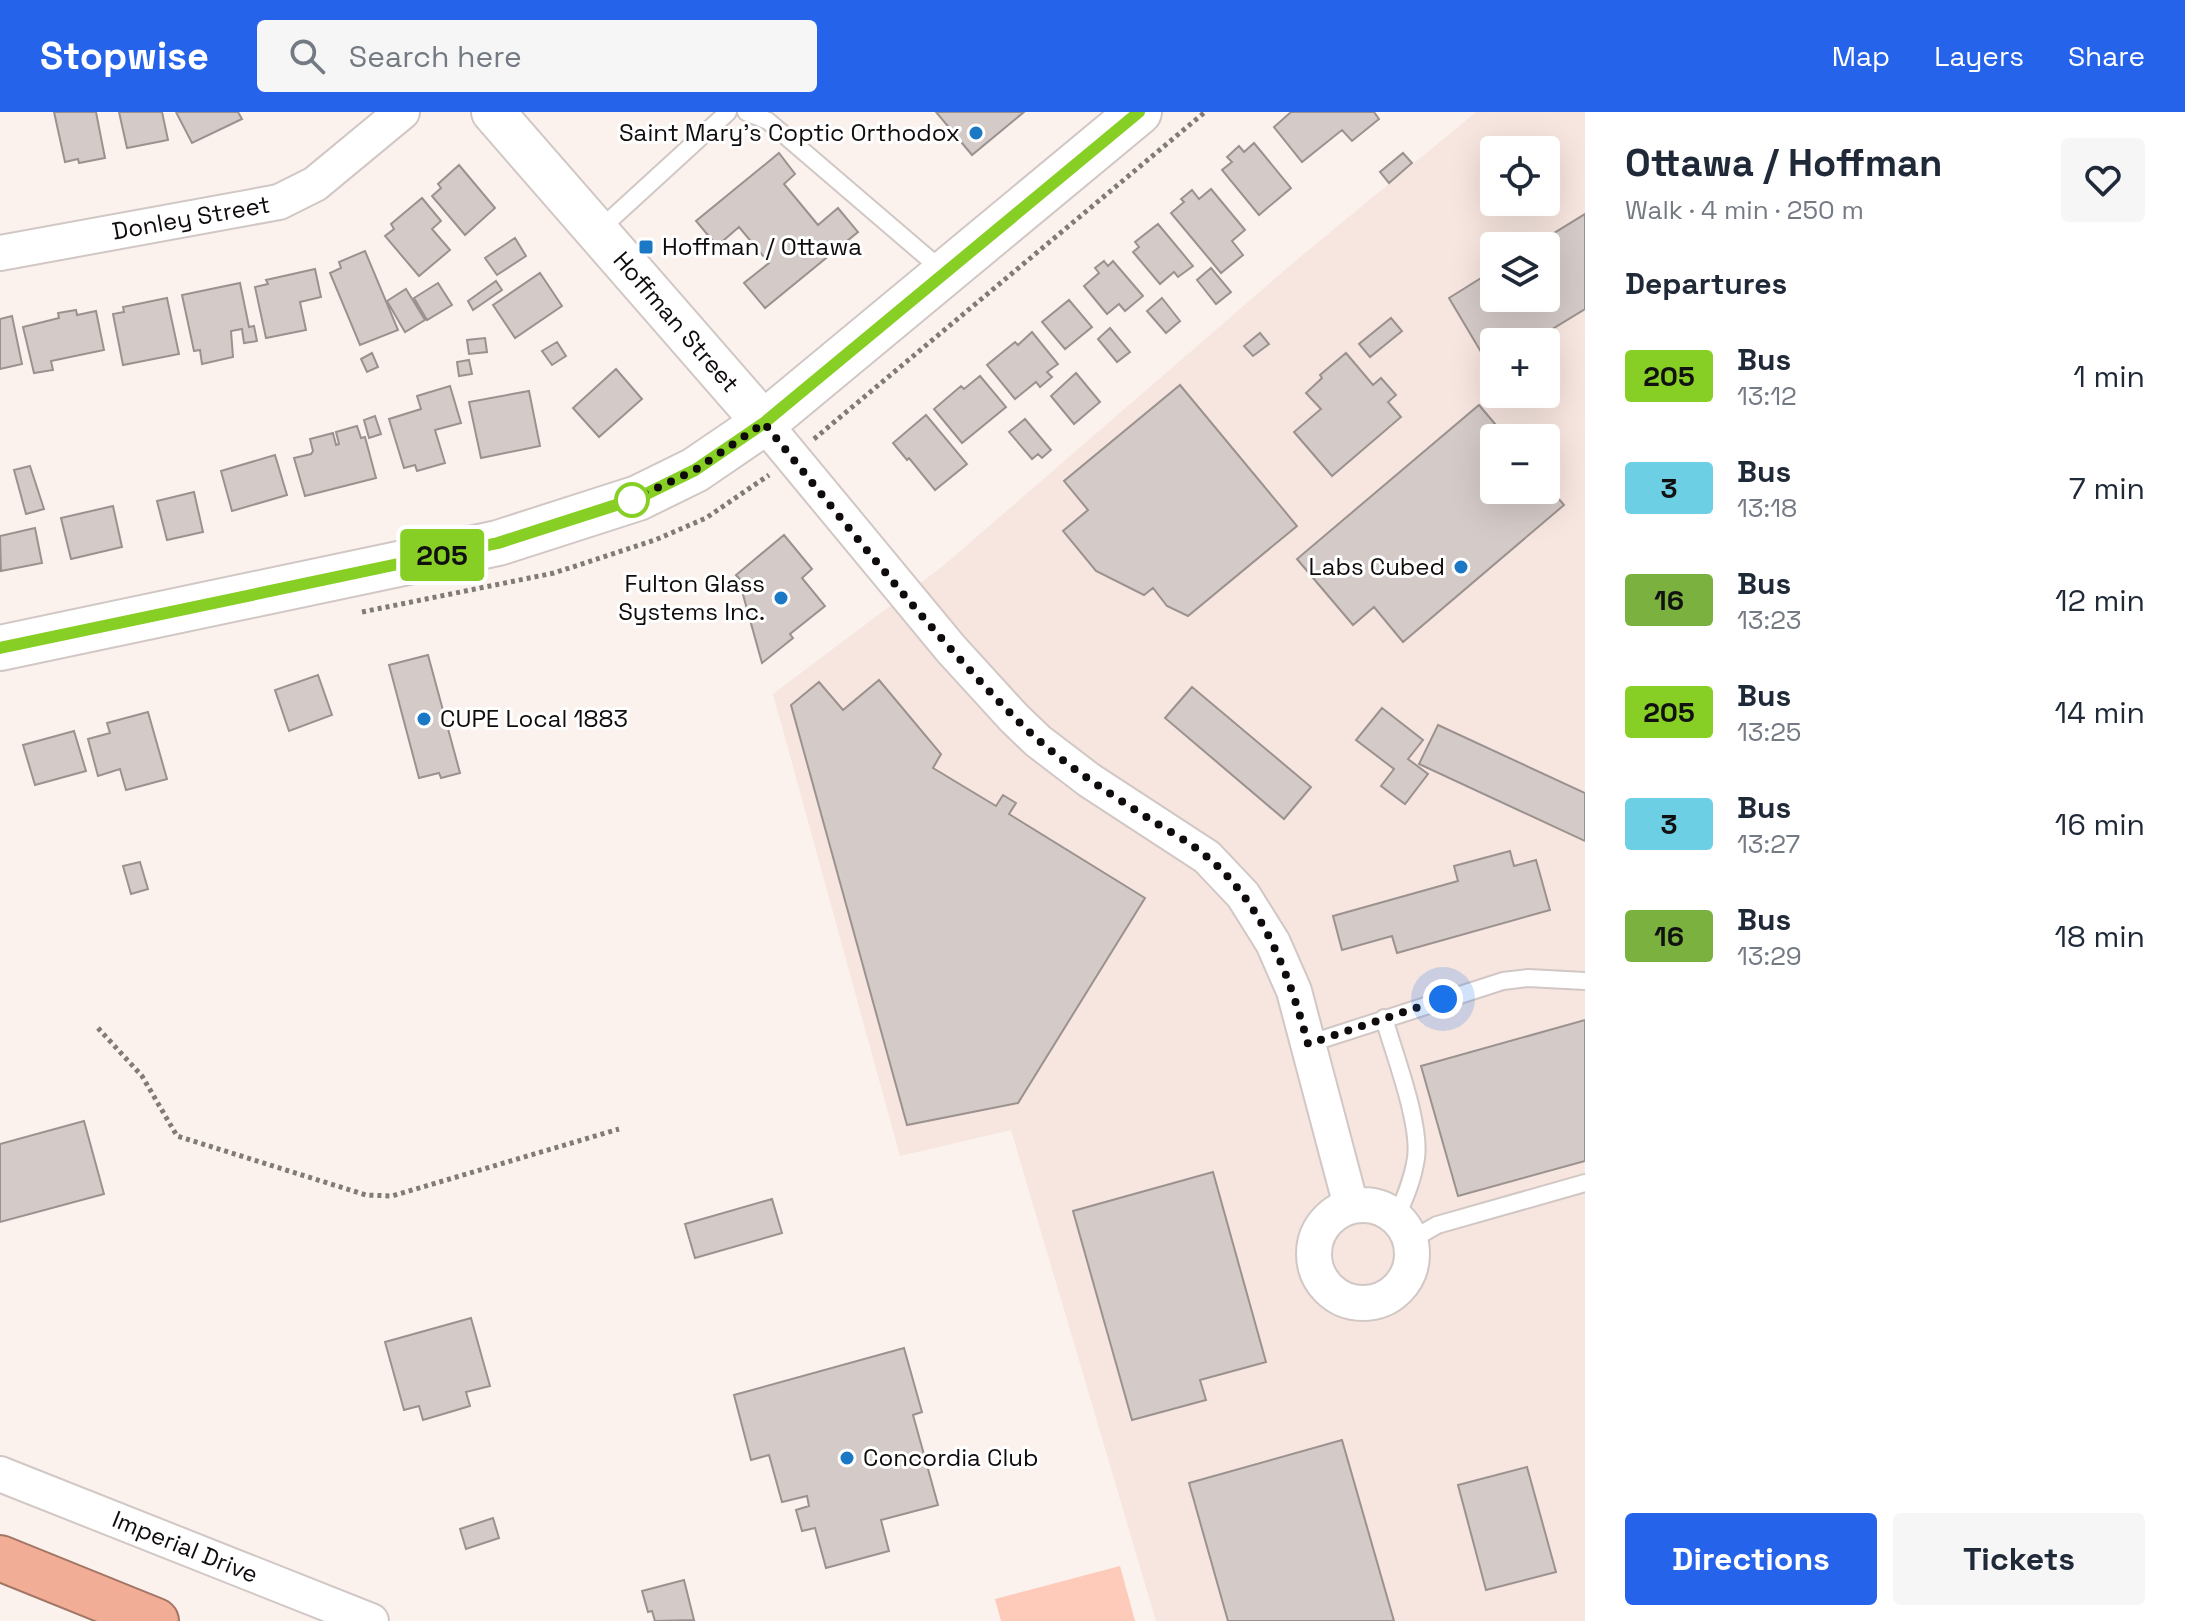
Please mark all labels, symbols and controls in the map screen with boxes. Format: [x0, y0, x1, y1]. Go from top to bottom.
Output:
search box [257, 20, 817, 92]
text: Stopwise [40, 32, 209, 80]
icon: search [285, 34, 329, 78]
text: Search here [349, 37, 522, 76]
text: Map [1832, 38, 1890, 74]
text: Layers [1934, 38, 2024, 74]
text: Share [2068, 38, 2145, 74]
place label: Saint Mary's Coptic Orthodox [619, 117, 960, 148]
marker: Saint Mary's Coptic Orthodox [967, 124, 985, 142]
map controls [1480, 136, 1560, 504]
button: locate [1480, 136, 1560, 216]
button: heart [2061, 138, 2145, 222]
text: Ottawa / Hoffman [1625, 139, 1942, 187]
street label: Donley Street [110, 188, 272, 247]
text: Walk · 4 min · 250 m [1625, 193, 1864, 227]
place label: Hoffman / Ottawa [662, 231, 862, 262]
button: layers [1480, 232, 1560, 312]
marker: Hoffman / Ottawa [637, 238, 655, 256]
street label: Hoffman Street [607, 245, 746, 399]
text: Departures [1625, 264, 1787, 303]
button: + [1480, 328, 1560, 408]
text: Bus [1737, 340, 1791, 379]
text: 1 min [2073, 357, 2145, 396]
text: 205 [1643, 358, 1695, 394]
text: 13:12 [1737, 379, 1797, 413]
button: − [1480, 424, 1560, 504]
text: Bus [1737, 452, 1791, 491]
text: 7 min [2069, 469, 2145, 508]
text: 3 [1660, 470, 1678, 506]
unlabelled marker [615, 483, 649, 517]
text: 13:18 [1737, 491, 1797, 525]
line badge: 205 [396, 529, 488, 581]
text: 205 [416, 537, 468, 573]
place label: Labs Cubed [1309, 551, 1445, 582]
marker: Labs Cubed [1452, 558, 1470, 576]
text: Bus [1737, 564, 1791, 603]
place label: Fulton Glass Systems Inc. [618, 568, 765, 627]
text: 12 min [2055, 581, 2145, 620]
text: 16 [1654, 582, 1684, 618]
marker: Fulton Glass Systems Inc. [772, 589, 790, 607]
text: 13:23 [1737, 603, 1801, 637]
text: Bus [1737, 676, 1791, 715]
text: 14 min [2054, 693, 2145, 732]
text: 205 [1643, 694, 1695, 730]
place label: CUPE Local 1883 [440, 703, 628, 734]
marker: CUPE Local 1883 [415, 710, 433, 728]
text: 13:25 [1737, 715, 1801, 749]
text: Bus [1737, 788, 1791, 827]
text: 16 min [2055, 805, 2145, 844]
text: 3 [1660, 806, 1678, 842]
text: 13:27 [1737, 827, 1800, 861]
text: Bus [1737, 900, 1791, 939]
text: 18 min [2055, 917, 2145, 956]
text: 16 [1654, 918, 1684, 954]
text: 13:29 [1737, 939, 1802, 973]
your location [1423, 979, 1463, 1019]
place label: Concordia Club [863, 1442, 1039, 1473]
marker: Concordia Club [838, 1449, 856, 1467]
street label: Imperial Drive [108, 1503, 263, 1590]
button: Directions [1625, 1513, 1877, 1605]
button: Tickets [1893, 1513, 2145, 1605]

